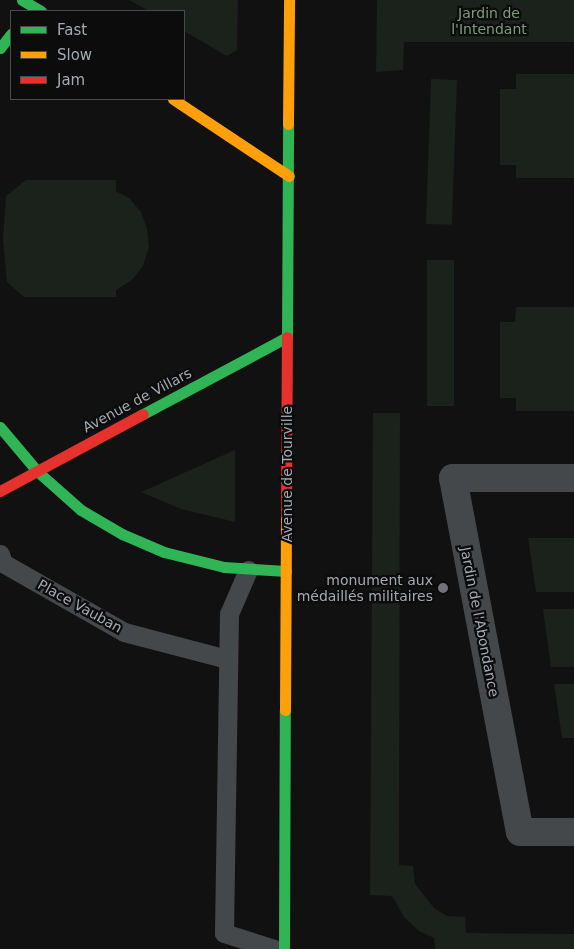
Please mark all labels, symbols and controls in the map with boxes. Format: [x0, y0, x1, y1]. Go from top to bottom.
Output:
park label: Jardin de l'Intendant [451, 5, 527, 38]
legend [10, 10, 185, 100]
text: Fast [57, 21, 87, 39]
text: Slow [57, 46, 92, 64]
text: Jam [57, 71, 85, 89]
street label: Avenue de Villars [80, 364, 194, 436]
street label: Avenue de Tourville [279, 406, 295, 542]
street label: Jardin de l'Abondance [457, 546, 503, 698]
place label: monument aux médaillés militaires [297, 572, 433, 604]
street label: Place Vauban [35, 576, 125, 636]
marker: monument aux médaillés militaires [437, 582, 449, 594]

